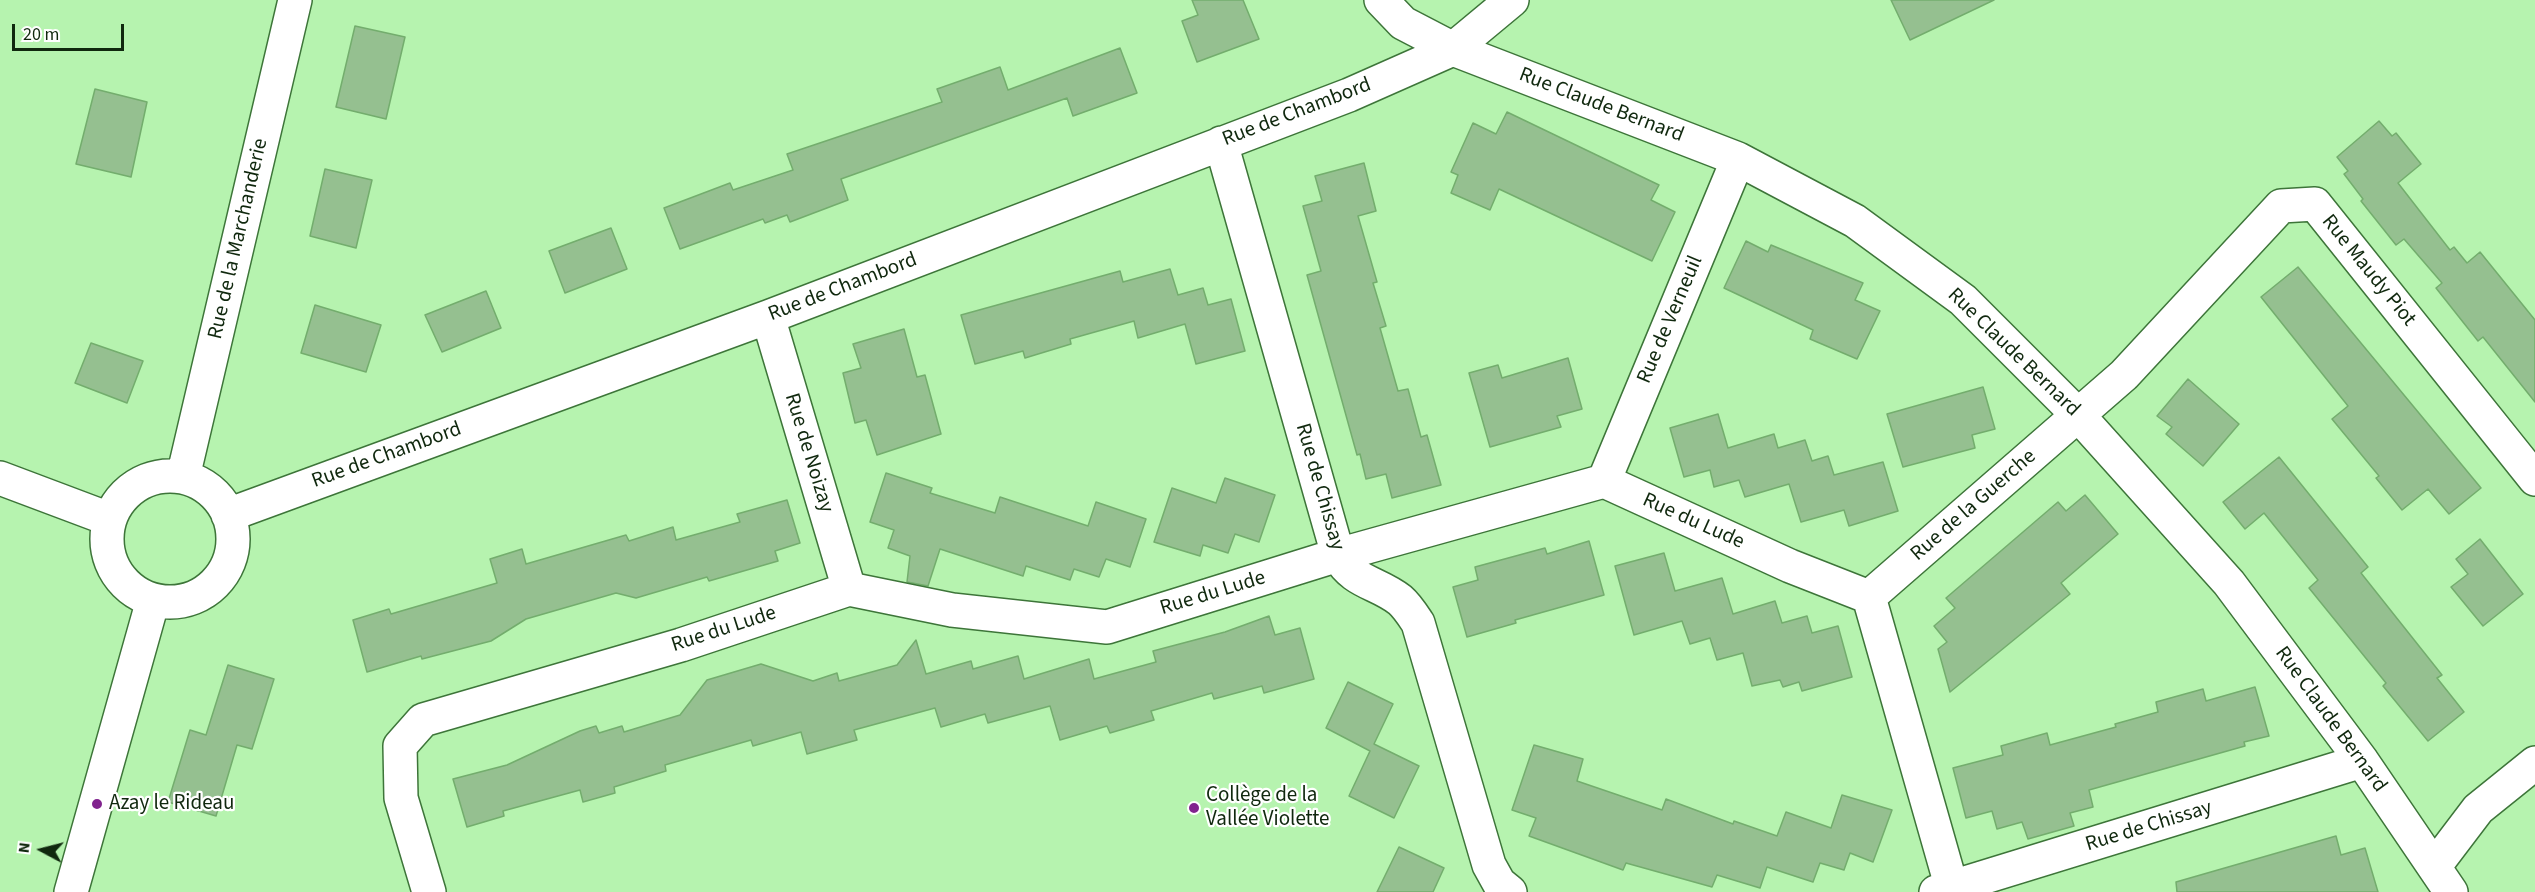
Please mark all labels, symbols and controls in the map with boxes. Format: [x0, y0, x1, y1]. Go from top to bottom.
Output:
scale bar [15, 12, 128, 50]
text: 20 m [23, 22, 59, 47]
street label: Rue Claude Bernard [1515, 63, 1687, 149]
street label: Rue de Chambord [1219, 73, 1375, 153]
street label: Rue de la Marchanderie [204, 136, 274, 342]
street label: Rue Maudy Piot [2315, 210, 2421, 332]
street label: Rue de Chambord [765, 248, 921, 328]
street label: Rue de Verneuil [1633, 252, 1709, 388]
street label: Rue Claude Bernard [1941, 283, 2085, 423]
street label: Rue de Noizay [778, 390, 838, 516]
street label: Rue de Chambord [309, 417, 465, 495]
street label: Rue de Chissay [1289, 421, 1349, 553]
street label: Rue de la Guerche [1906, 445, 2042, 567]
street label: Rue du Lude [1638, 488, 1748, 556]
street label: Rue du Lude [1157, 566, 1269, 622]
street label: Rue du Lude [668, 601, 780, 659]
street label: Rue Claude Bernard [2269, 642, 2391, 798]
place label: Collège de la Vallée Violette [1206, 783, 1330, 833]
place label: Azay le Rideau [109, 791, 234, 817]
street label: Rue de Chissay [2083, 796, 2215, 858]
marker: Azay le Rideau [90, 797, 104, 811]
marker: Collège de la Vallée Violette [1187, 801, 1201, 815]
north arrow [12, 820, 72, 880]
text: N [13, 841, 36, 854]

